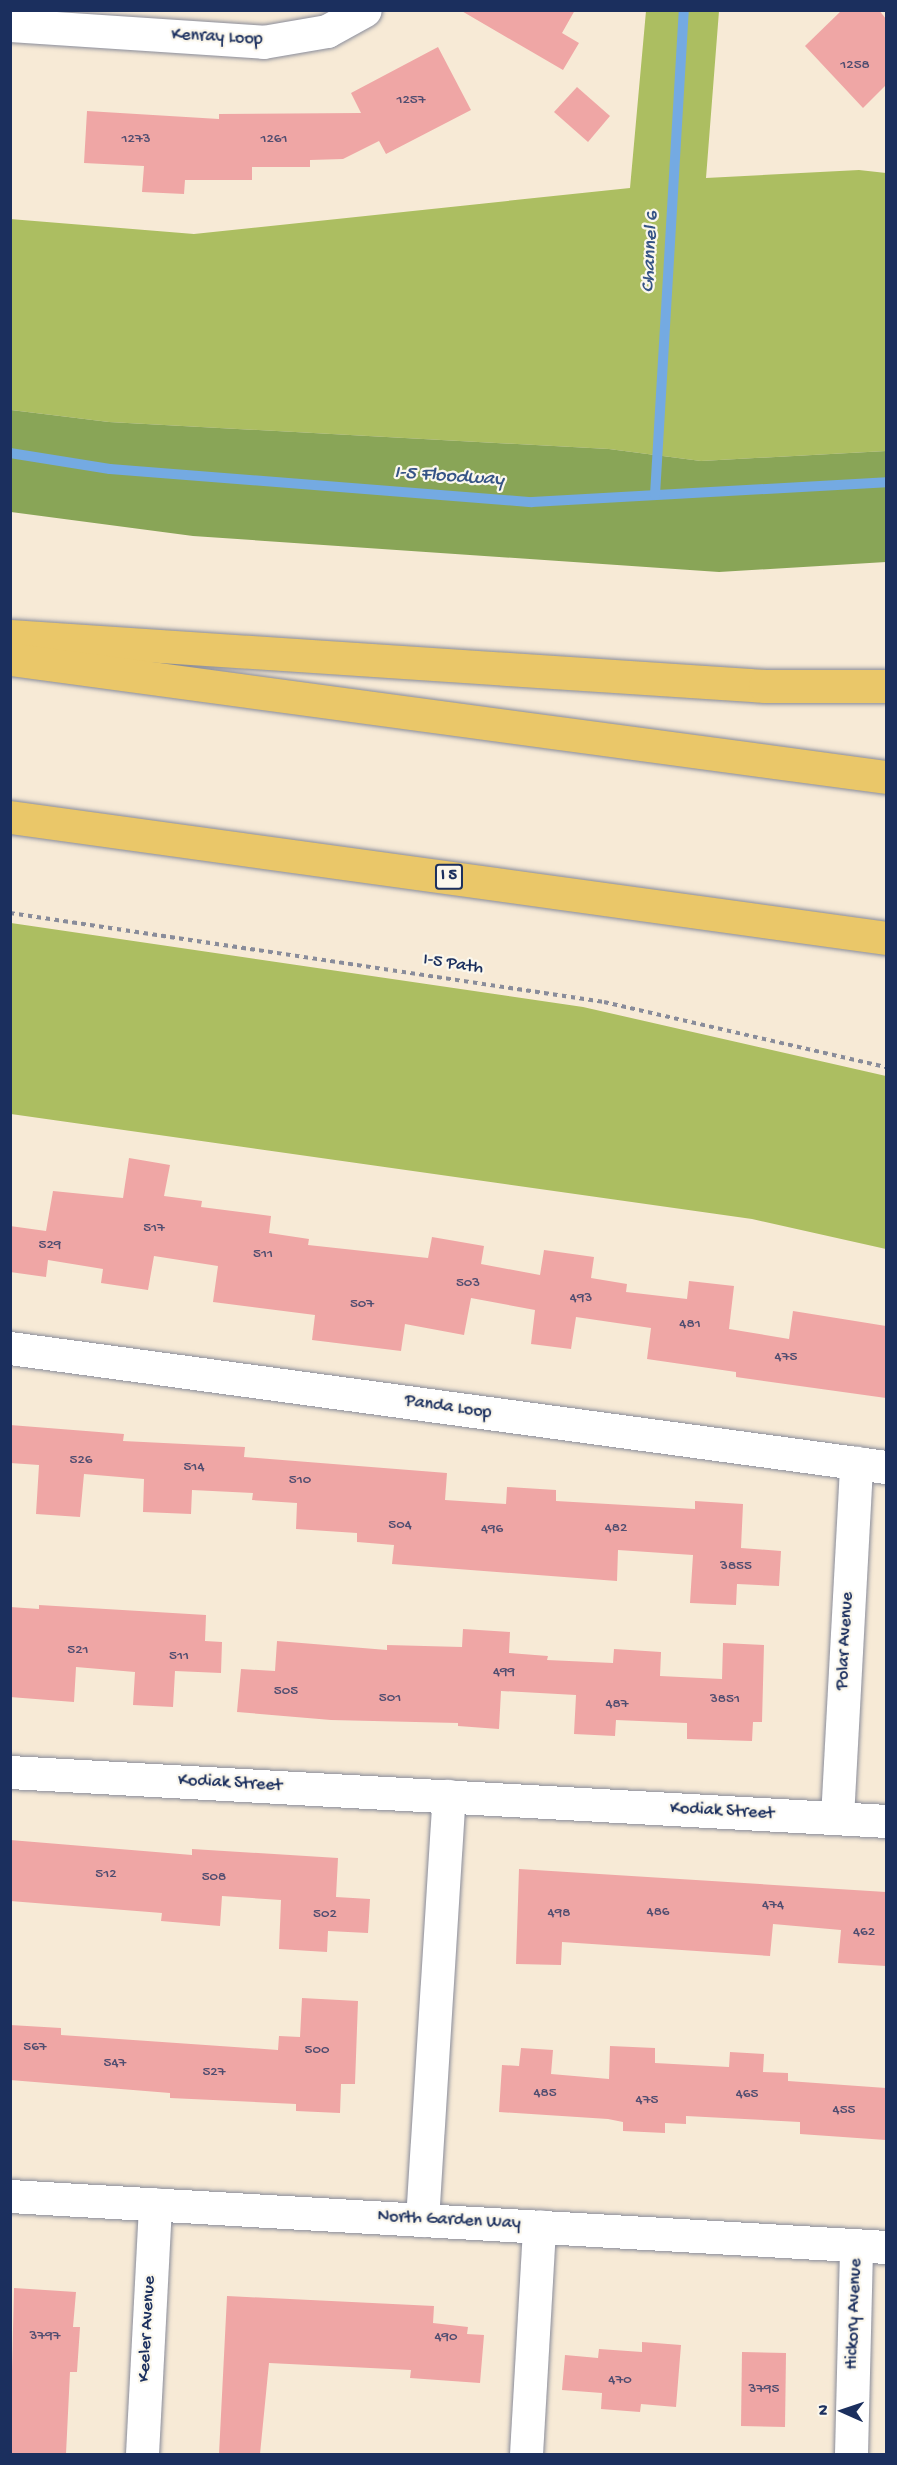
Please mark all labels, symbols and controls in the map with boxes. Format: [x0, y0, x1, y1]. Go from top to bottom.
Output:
street label: Kenray Loop [171, 25, 263, 51]
house number: 1258 [840, 57, 870, 75]
house number: 1257 [396, 92, 426, 110]
house number: 1273 [122, 131, 150, 149]
house number: 1261 [260, 131, 288, 149]
water label: Channel 6 [637, 211, 665, 293]
water label: I-5 Floodway [393, 461, 505, 493]
road number: I 5 [434, 864, 464, 890]
street label: I-5 Path [421, 950, 485, 980]
house number: 517 [143, 1220, 165, 1238]
house number: 529 [39, 1237, 61, 1255]
house number: 511 [253, 1246, 273, 1264]
house number: 503 [456, 1275, 480, 1293]
house number: 493 [570, 1290, 592, 1308]
house number: 507 [350, 1296, 374, 1314]
house number: 481 [679, 1316, 701, 1334]
house number: 475 [775, 1349, 797, 1367]
street label: Panda Loop [403, 1391, 493, 1425]
house number: 526 [70, 1452, 92, 1470]
house number: 514 [183, 1459, 205, 1477]
house number: 510 [289, 1472, 311, 1490]
house number: 504 [388, 1517, 412, 1535]
house number: 482 [605, 1520, 627, 1538]
house number: 496 [481, 1521, 503, 1539]
house number: 3855 [720, 1558, 752, 1576]
street label: Polar Avenue [833, 1592, 859, 1690]
house number: 521 [67, 1642, 89, 1660]
house number: 511 [169, 1648, 189, 1666]
house number: 499 [493, 1664, 515, 1682]
house number: 505 [274, 1683, 298, 1701]
house number: 501 [379, 1690, 401, 1708]
house number: 3851 [710, 1691, 740, 1709]
house number: 487 [605, 1696, 629, 1714]
street label: Kodiak Street [178, 1770, 282, 1798]
street label: Kodiak Street [670, 1798, 774, 1826]
house number: 512 [95, 1866, 117, 1884]
house number: 508 [202, 1869, 226, 1887]
house number: 474 [762, 1897, 784, 1915]
house number: 486 [647, 1904, 669, 1922]
house number: 498 [548, 1905, 570, 1923]
house number: 502 [313, 1906, 337, 1924]
house number: 462 [853, 1924, 875, 1942]
house number: 567 [23, 2039, 47, 2057]
house number: 500 [305, 2042, 329, 2060]
house number: 547 [104, 2055, 126, 2073]
house number: 527 [202, 2064, 226, 2082]
house number: 485 [533, 2085, 557, 2103]
house number: 465 [736, 2086, 758, 2104]
house number: 475 [636, 2092, 658, 2110]
house number: 455 [833, 2102, 855, 2120]
street label: North Garden Way [377, 2206, 521, 2236]
street label: Hickory Avenue [842, 2258, 868, 2370]
street label: Keeler Avenue [134, 2275, 162, 2383]
house number: 3797 [30, 2328, 60, 2346]
house number: 490 [434, 2329, 458, 2347]
house number: 470 [608, 2372, 632, 2390]
house number: 3795 [749, 2381, 779, 2399]
north arrow [813, 2381, 873, 2441]
text: N [815, 2404, 834, 2416]

